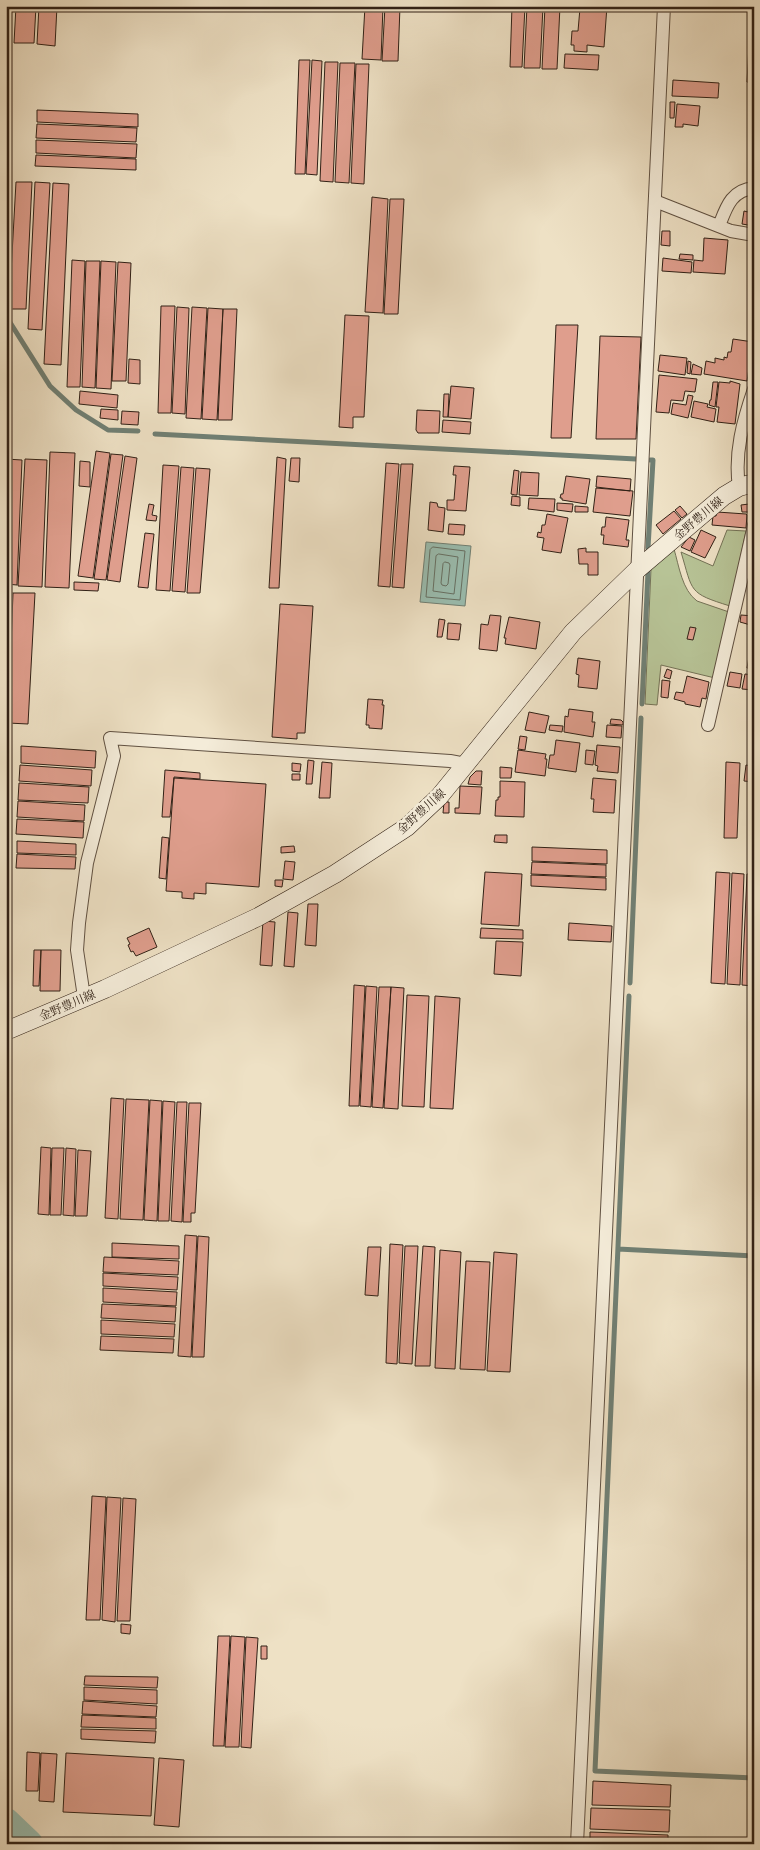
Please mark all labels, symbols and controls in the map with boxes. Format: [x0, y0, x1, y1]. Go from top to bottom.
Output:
street label: 金野豊川線 [670, 493, 726, 543]
street label: 金野豊川線 [394, 785, 448, 837]
street label: 金野豊川線 [36, 986, 98, 1024]

